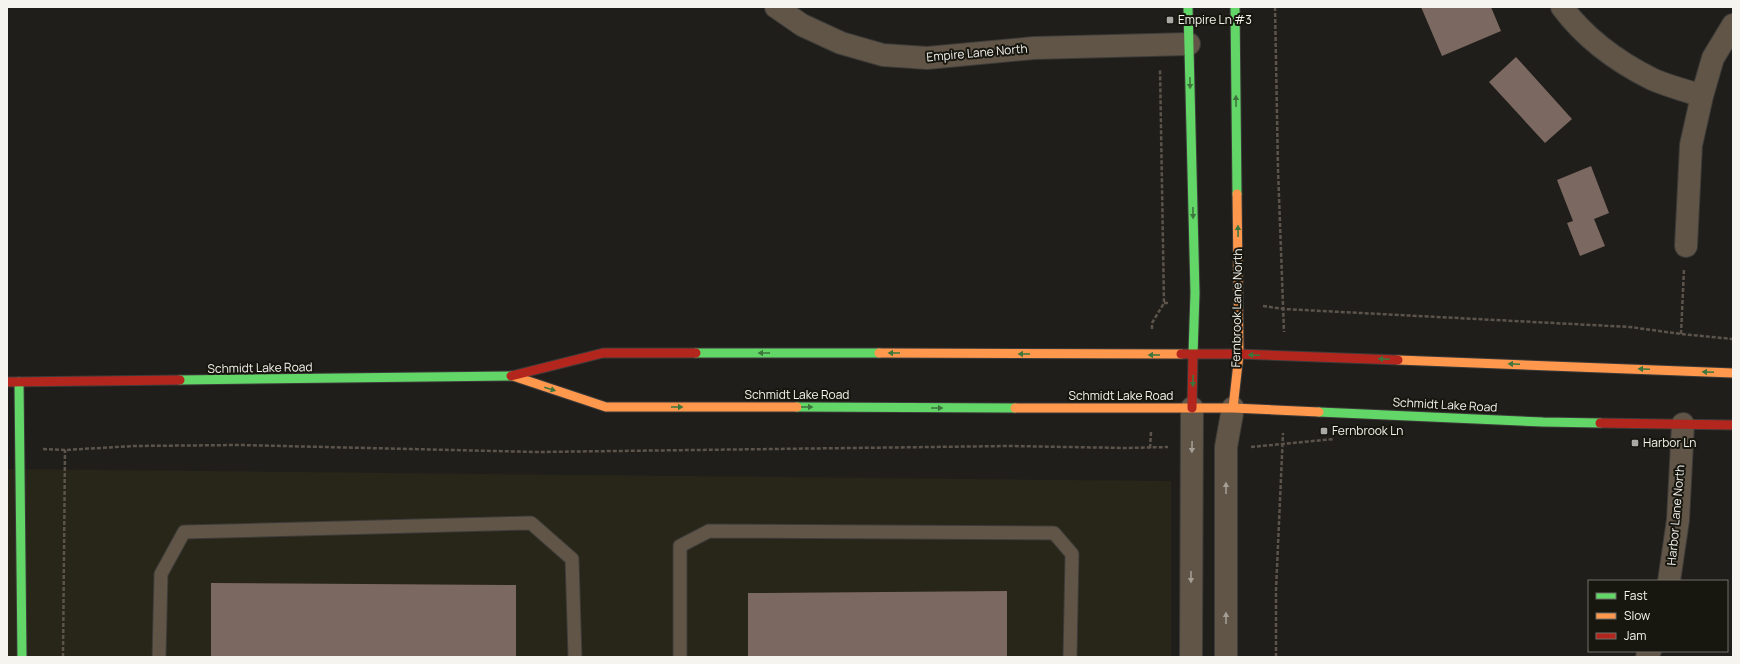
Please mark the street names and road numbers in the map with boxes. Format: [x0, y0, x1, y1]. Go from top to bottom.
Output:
street label: Empire Lane North [926, 40, 1028, 65]
street label: Fernbrook Lane North [1227, 248, 1246, 368]
street label: Schmidt Lake Road [207, 358, 313, 377]
street label: Schmidt Lake Road [745, 386, 849, 403]
street label: Schmidt Lake Road [1069, 387, 1173, 404]
street label: Schmidt Lake Road [1392, 393, 1498, 416]
street label: Harbor Lane North [1663, 464, 1688, 566]

